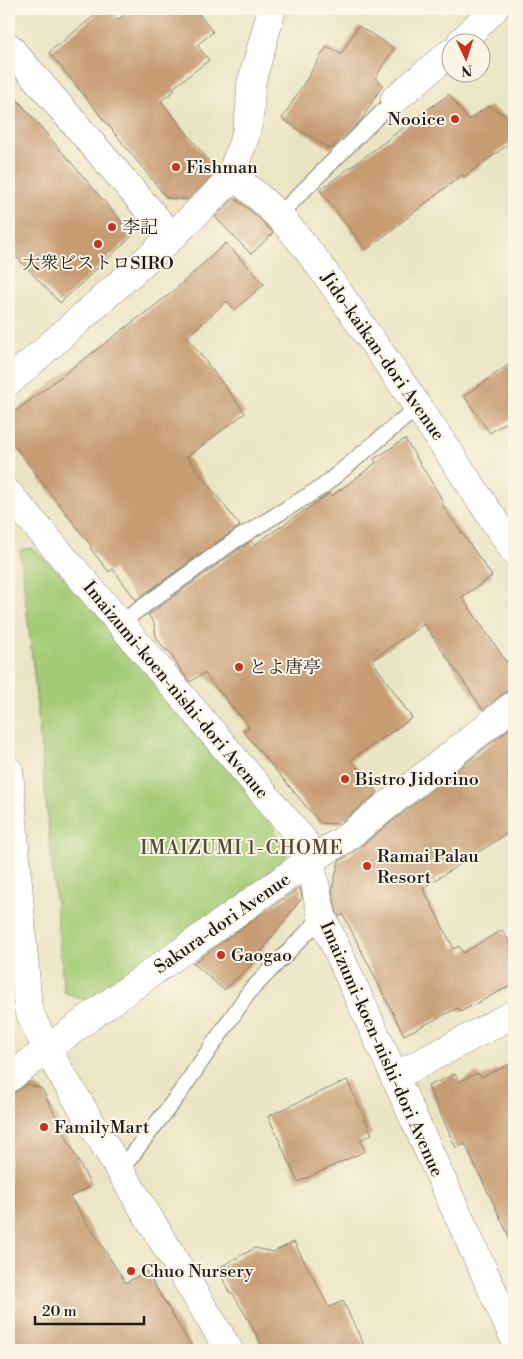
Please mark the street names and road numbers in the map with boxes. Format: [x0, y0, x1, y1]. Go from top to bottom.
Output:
street label: Jido-kaikan-dori Avenue [315, 267, 450, 445]
street label: Imaizumi-koen-nishi-dori Avenue [78, 577, 274, 804]
street label: Sakura-dori Avenue [150, 868, 295, 979]
street label: Imaizumi-koen-nishi-dori Avenue [315, 918, 448, 1181]

